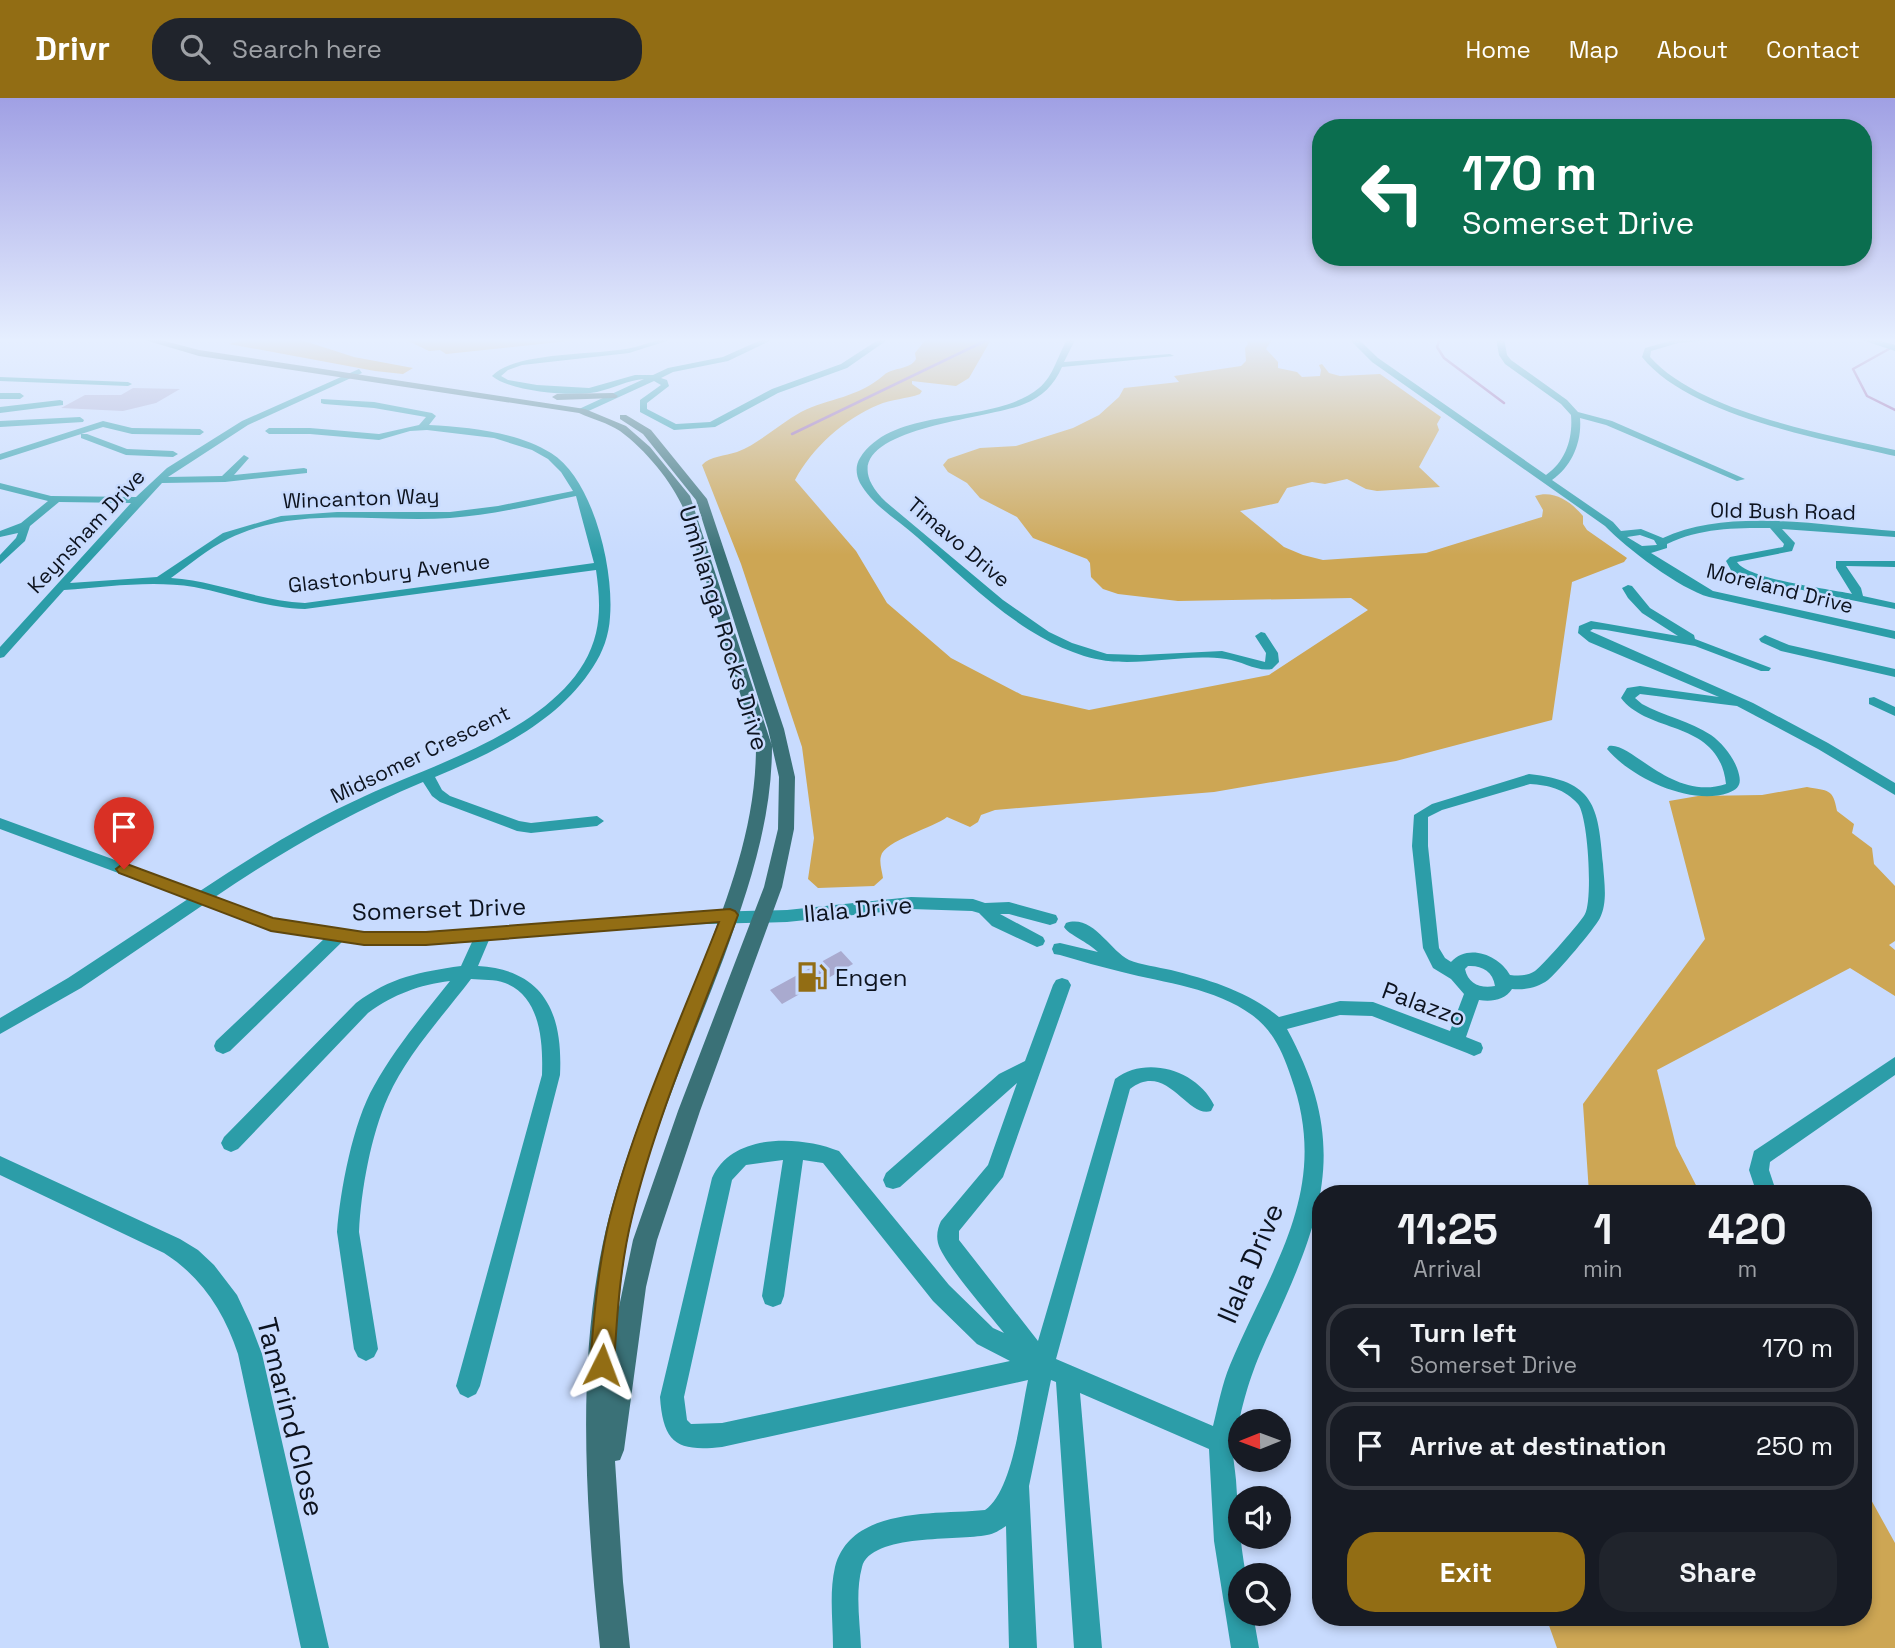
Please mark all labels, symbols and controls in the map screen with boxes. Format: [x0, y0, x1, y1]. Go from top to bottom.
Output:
search box [152, 18, 642, 81]
text: Drivr [35, 28, 110, 70]
icon: search [176, 30, 214, 68]
text: Search here [232, 32, 382, 66]
text: Home [1465, 34, 1531, 65]
text: Map [1569, 34, 1619, 65]
text: About [1657, 34, 1728, 65]
text: Contact [1766, 34, 1860, 65]
text: 170 m [1462, 142, 1597, 204]
icon: left [1347, 147, 1438, 238]
text: Somerset Drive [1462, 203, 1694, 243]
street label: Keynsham Drive [21, 463, 151, 599]
street label: Wincanton Way [282, 482, 440, 514]
street label: Timavo Drive [902, 491, 1016, 593]
street label: Old Bush Road [1710, 496, 1856, 526]
street label: Umhlanga Rocks Drive [672, 502, 776, 754]
street label: Glastonbury Avenue [286, 547, 492, 599]
street label: Moreland Drive [1704, 557, 1856, 619]
street label: Midsomer Crescent [326, 699, 514, 809]
pin [94, 797, 154, 869]
icon: arrive [105, 808, 143, 846]
street label: Ilala Drive [802, 889, 914, 929]
street label: Somerset Drive [351, 890, 527, 928]
fuel station icon: Engen [795, 960, 829, 994]
place label: Engen [835, 962, 908, 993]
street label: Palazzo [1378, 975, 1470, 1033]
street label: Ilala Drive [1209, 1198, 1291, 1328]
text: 11:25 [1397, 1203, 1498, 1256]
text: 1 [1593, 1203, 1612, 1256]
text: 420 [1708, 1203, 1787, 1256]
text: Arrival [1413, 1254, 1482, 1284]
text: min [1583, 1254, 1623, 1284]
text: m [1737, 1254, 1757, 1284]
street label: Tamarind Close [249, 1314, 333, 1520]
text: Turn left [1410, 1316, 1517, 1350]
position arrow [565, 1328, 639, 1402]
icon: left [1351, 1329, 1389, 1367]
text: 170 m [1762, 1331, 1833, 1365]
text: Somerset Drive [1410, 1350, 1577, 1380]
north arrow [1228, 1409, 1292, 1472]
map controls [1228, 1409, 1291, 1626]
icon: arrive [1351, 1427, 1389, 1465]
text: Arrive at destination [1410, 1429, 1667, 1463]
text: 250 m [1756, 1429, 1833, 1463]
button: sound [1228, 1486, 1291, 1549]
button: Exit [1347, 1532, 1585, 1612]
button: Share [1599, 1532, 1837, 1612]
button: search [1228, 1563, 1291, 1626]

